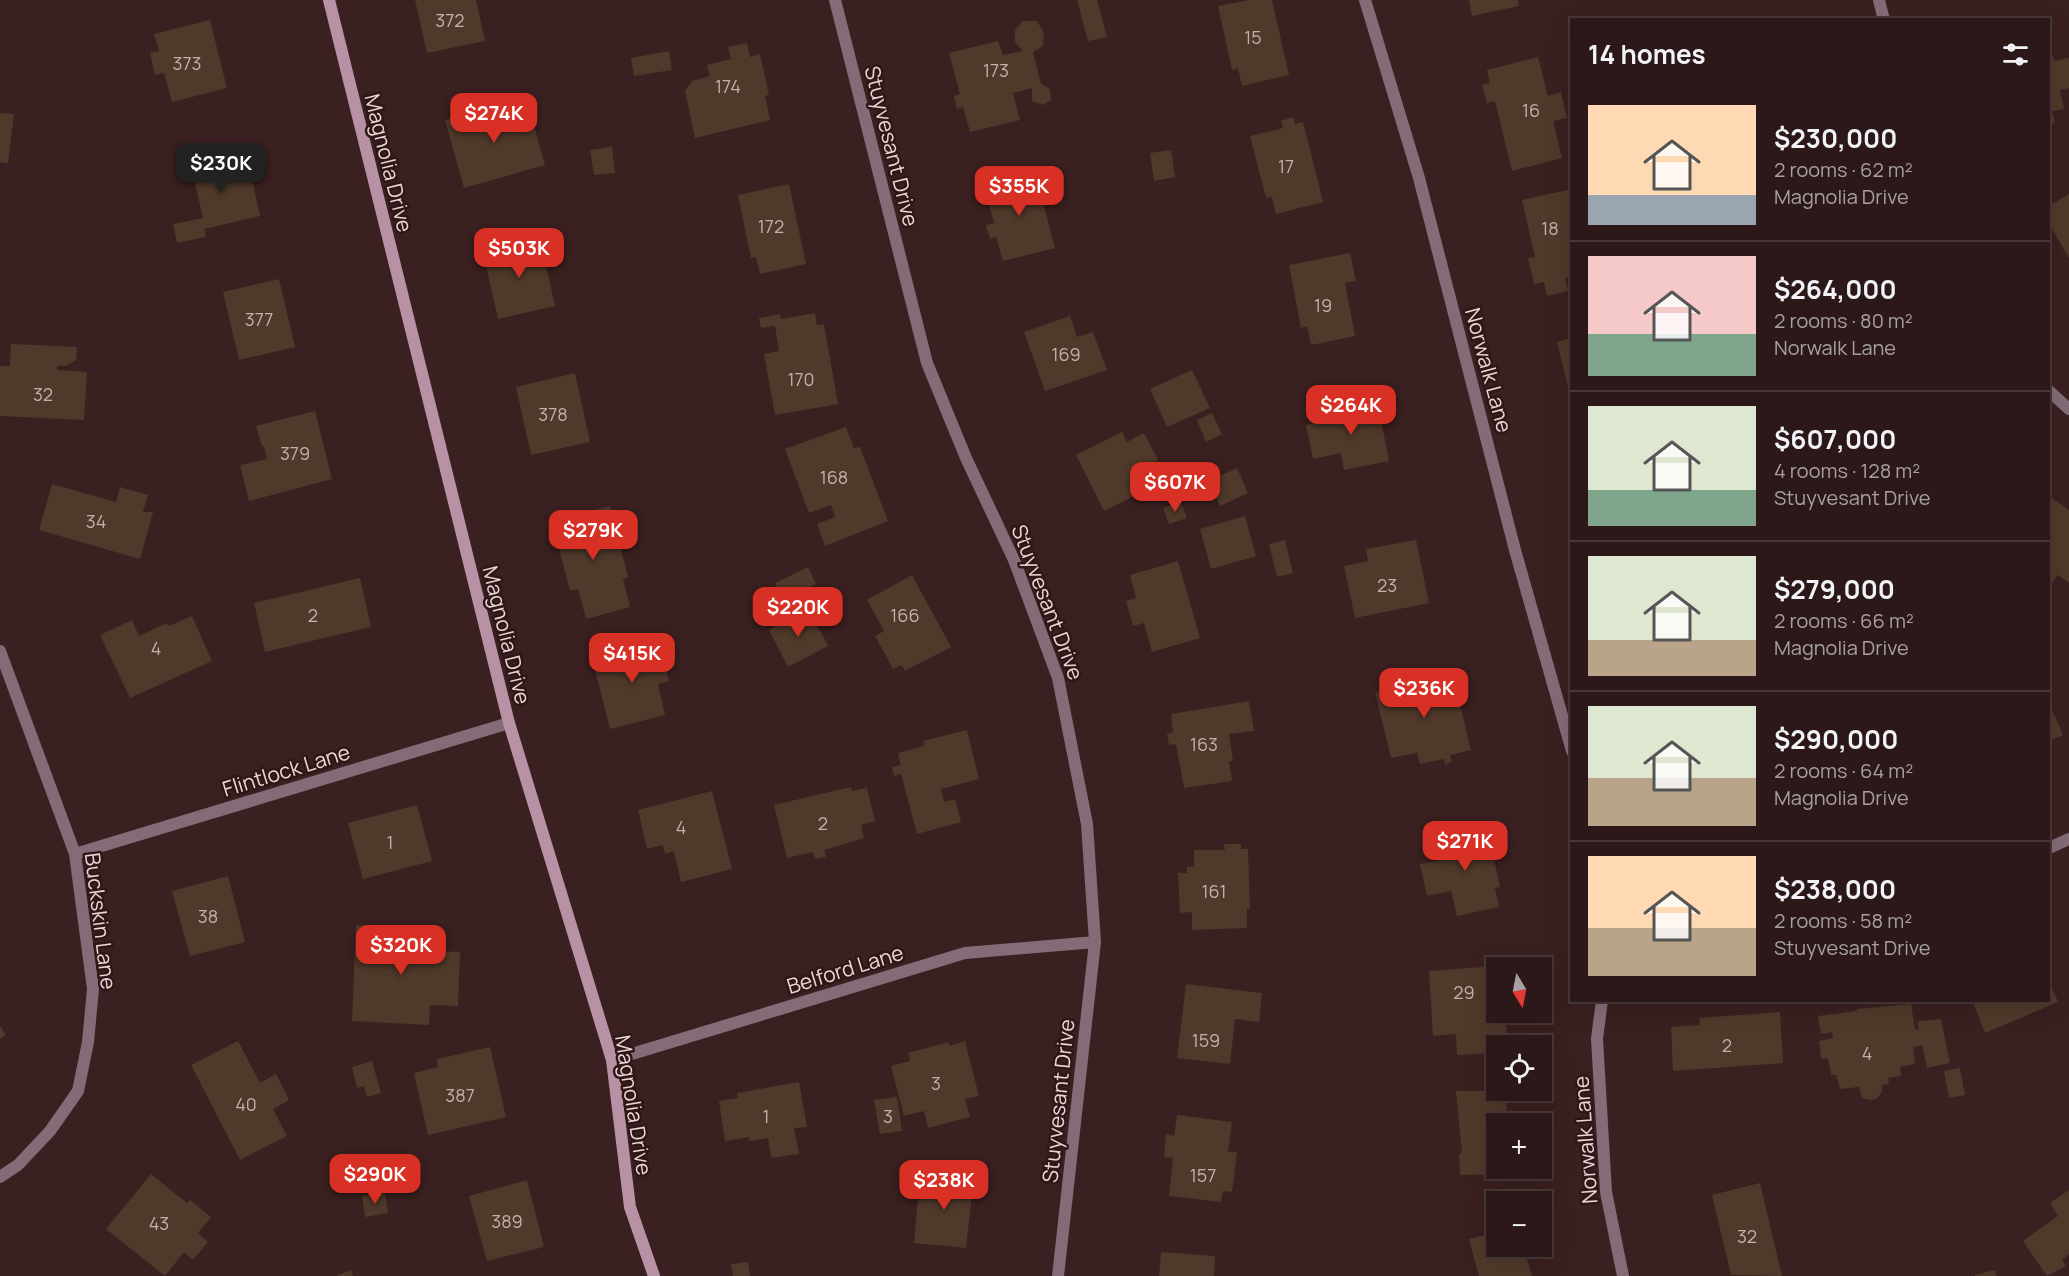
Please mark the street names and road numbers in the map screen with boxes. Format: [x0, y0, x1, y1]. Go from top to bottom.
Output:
street label: Stuyvesant Drive [859, 63, 925, 229]
street label: Magnolia Drive [358, 91, 420, 235]
street label: Norwalk Lane [1459, 305, 1519, 435]
street label: Stuyvesant Drive [1005, 520, 1091, 684]
street label: Magnolia Drive [476, 563, 538, 707]
street label: Flintlock Lane [219, 737, 353, 803]
street label: Buckskin Lane [79, 851, 123, 991]
street label: Belford Lane [783, 938, 907, 1000]
street label: Stuyvesant Drive [1035, 1018, 1081, 1184]
street label: Magnolia Drive [609, 1033, 659, 1177]
street label: Norwalk Lane [1567, 1075, 1603, 1205]

